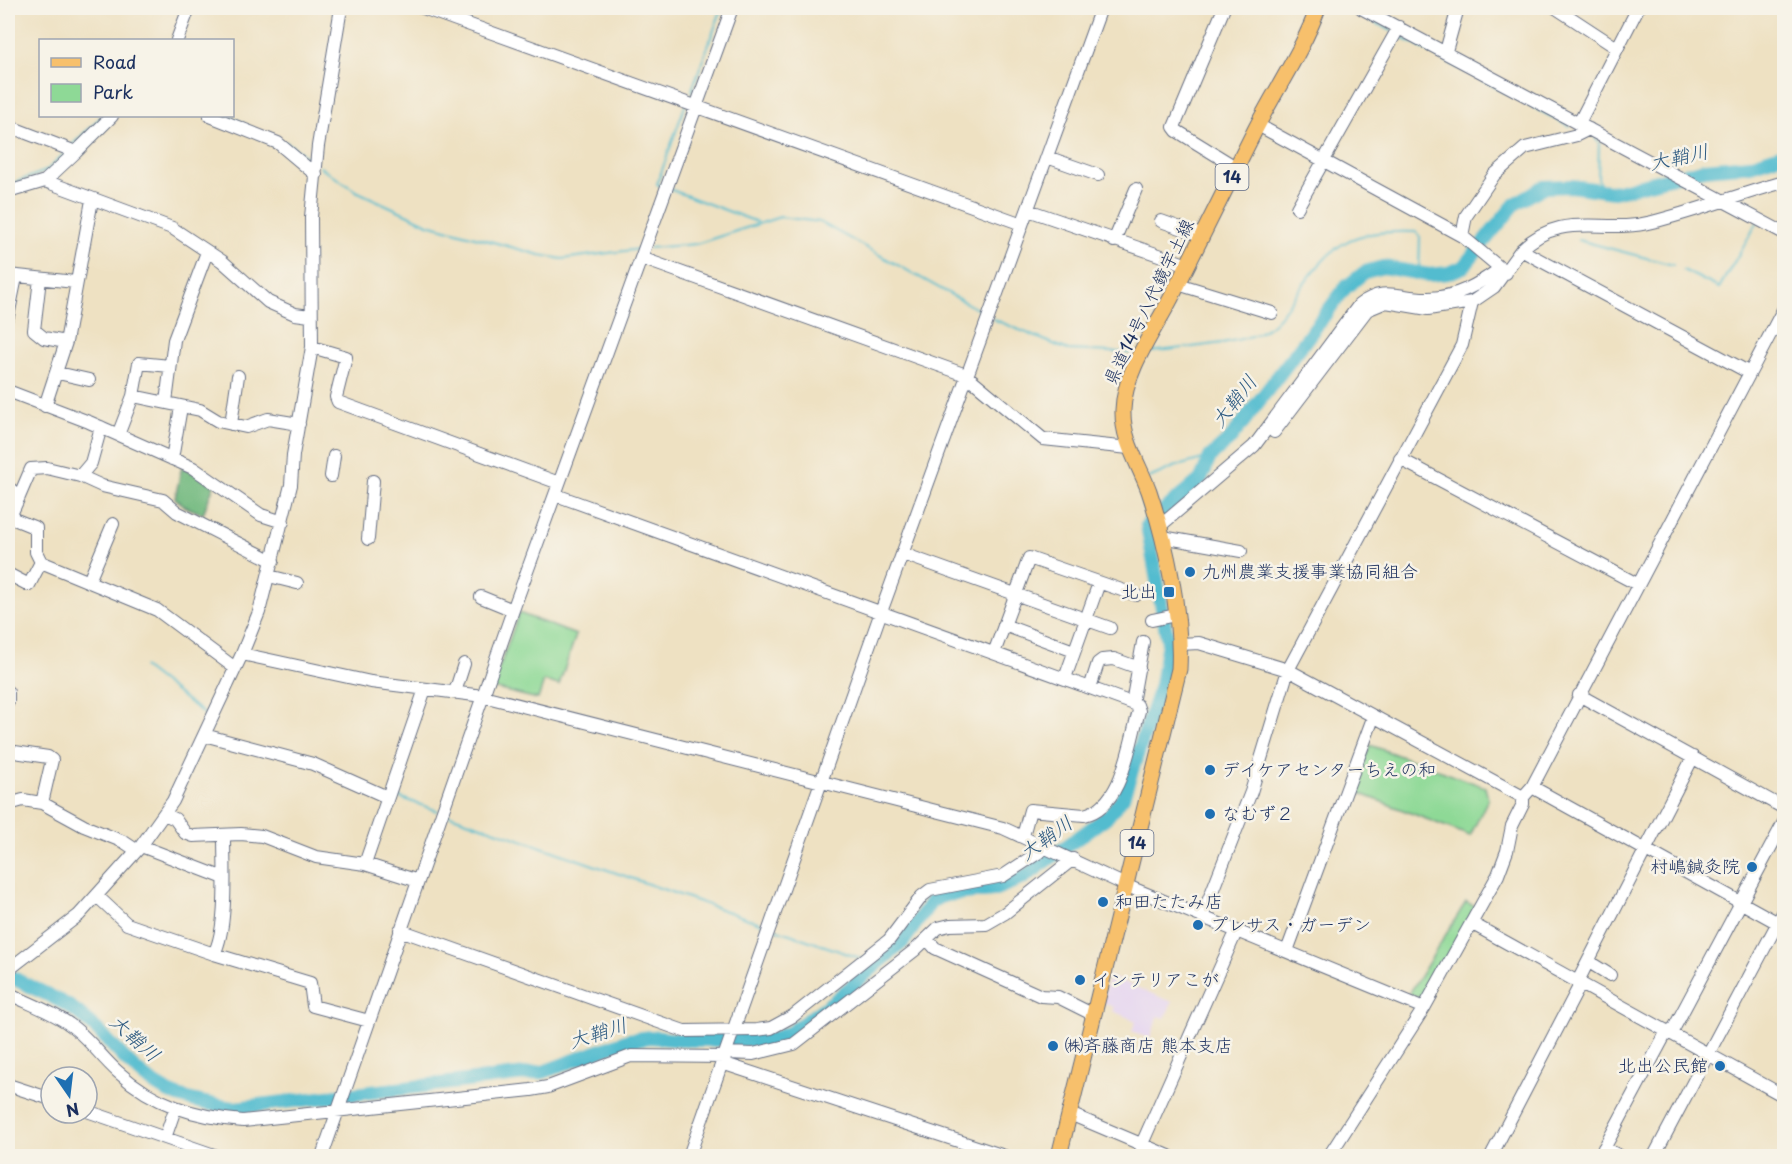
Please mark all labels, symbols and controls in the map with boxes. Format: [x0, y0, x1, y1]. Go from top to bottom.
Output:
legend [39, 39, 234, 117]
text: Road [93, 48, 137, 75]
text: Park [93, 78, 133, 105]
water label: 大鞘川 [1646, 135, 1711, 177]
road number: 14 [1216, 164, 1248, 190]
street label: 県道14号八代鏡宇土線 [1096, 214, 1200, 389]
water label: 大鞘川 [1203, 368, 1264, 433]
place label: 九州農業支援事業協同組合 [1202, 557, 1418, 584]
marker: 九州農業支援事業協同組合 [1183, 565, 1197, 579]
place label: 北出 [1121, 577, 1157, 604]
marker: 北出 [1162, 585, 1176, 599]
place label: デイケアセンターちえの和 [1222, 755, 1436, 782]
marker: デイケアセンターちえの和 [1203, 763, 1217, 777]
place label: なむず２ [1222, 799, 1294, 826]
water label: 大鞘川 [1012, 807, 1078, 867]
marker: なむず２ [1203, 807, 1217, 821]
road number: 14 [1120, 830, 1154, 856]
place label: 村嶋鍼灸院 [1650, 852, 1740, 879]
marker: 村嶋鍼灸院 [1745, 860, 1759, 874]
place label: 和田たたみ店 [1115, 887, 1223, 914]
marker: 和田たたみ店 [1096, 895, 1110, 909]
place label: プレサス・ガーデン [1210, 910, 1371, 937]
marker: プレサス・ガーデン [1191, 918, 1205, 932]
place label: インテリアこが [1092, 965, 1219, 992]
marker: インテリアこが [1073, 973, 1087, 987]
water label: 大鞘川 [103, 1006, 168, 1068]
water label: 大鞘川 [565, 1009, 631, 1055]
place label: ㈱斉藤商店 熊本支店 [1065, 1031, 1233, 1058]
marker: ㈱斉藤商店 熊本支店 [1046, 1039, 1060, 1053]
place label: 北出公民館 [1618, 1051, 1708, 1078]
marker: 北出公民館 [1713, 1059, 1727, 1073]
north arrow [39, 1065, 99, 1125]
text: N [64, 1097, 82, 1124]

